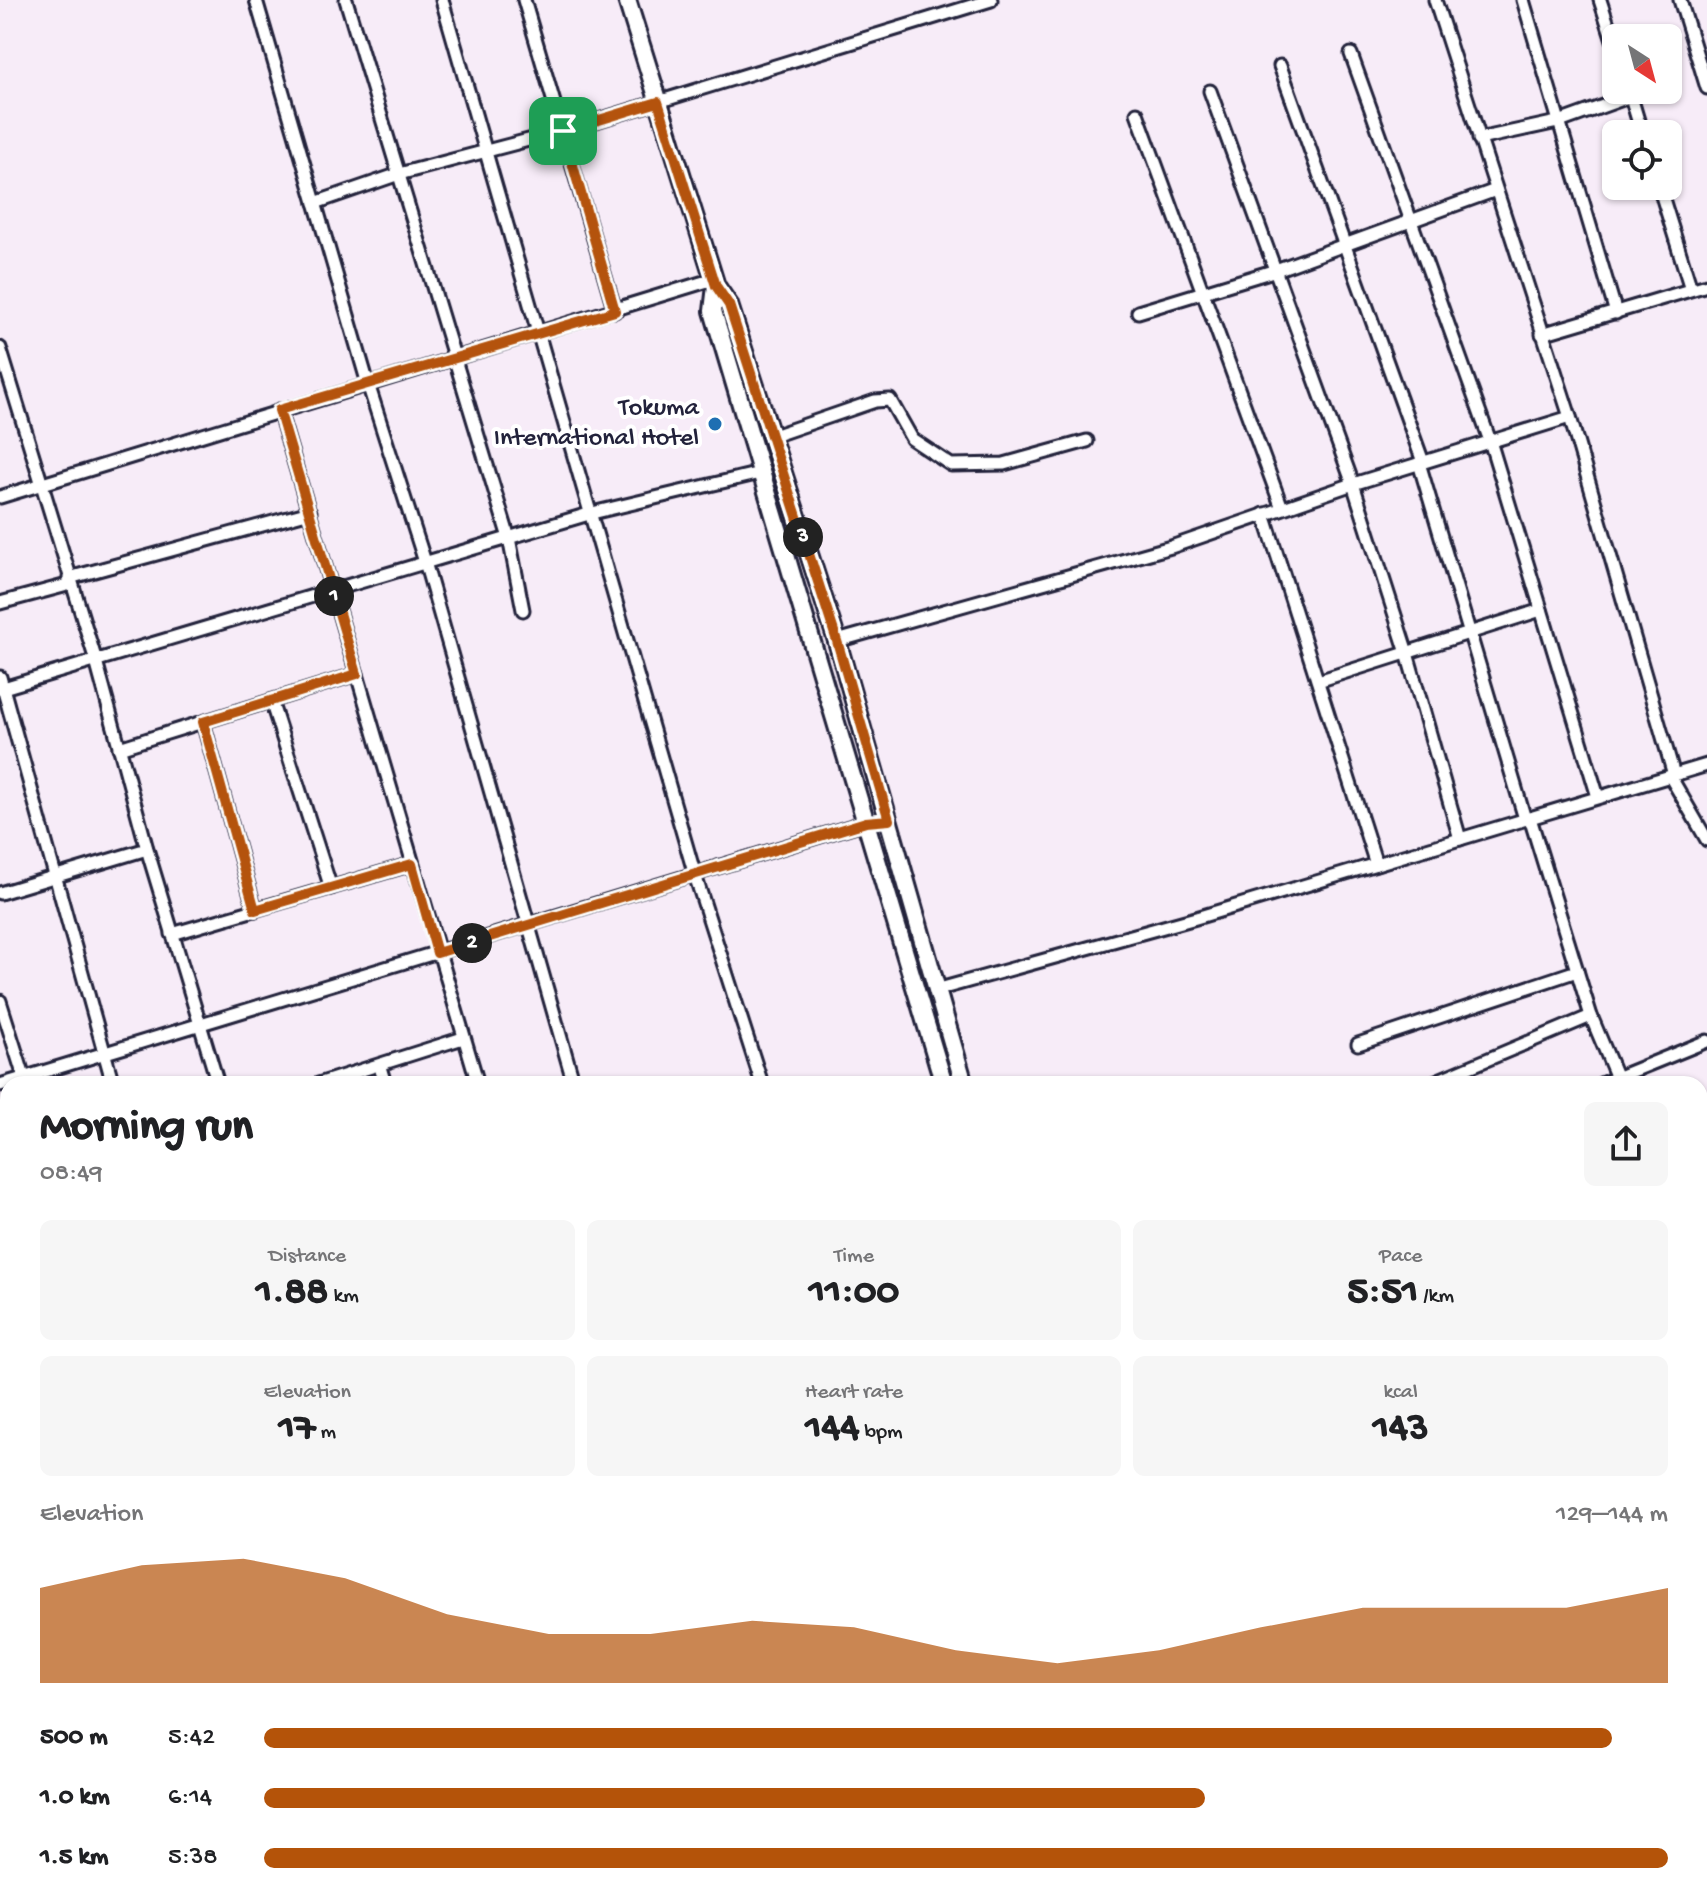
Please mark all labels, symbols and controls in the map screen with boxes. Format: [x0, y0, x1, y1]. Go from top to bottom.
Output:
north arrow [1602, 24, 1682, 104]
map controls [1602, 24, 1682, 200]
pin [529, 97, 597, 165]
icon: arrive [541, 109, 585, 153]
button: locate [1602, 120, 1682, 200]
place label: Tokuma International Hotel [494, 394, 701, 455]
marker: Tokuma International Hotel [706, 415, 724, 433]
pin: 3 [783, 517, 823, 557]
text: 3 [797, 524, 809, 550]
pin: 1 [314, 576, 354, 616]
text: 1 [330, 583, 338, 609]
pin: 2 [452, 923, 492, 963]
text: 2 [467, 930, 477, 956]
button: share [1584, 1102, 1668, 1186]
text: Morning run [40, 1103, 253, 1155]
text: 08:49 [40, 1159, 103, 1190]
text: Distance [268, 1244, 346, 1270]
text: Time [834, 1244, 874, 1270]
text: Pace [1379, 1244, 1422, 1270]
text: 1.88 [256, 1270, 328, 1317]
text: 11:00 [809, 1270, 899, 1317]
text: 5:51 [1347, 1270, 1418, 1317]
text: km [328, 1284, 359, 1310]
text: /km [1418, 1284, 1454, 1310]
text: Elevation [264, 1380, 351, 1406]
text: Heart rate [805, 1380, 903, 1406]
text: kcal [1383, 1380, 1418, 1406]
text: 17 [278, 1406, 315, 1453]
text: 144 [805, 1406, 859, 1453]
text: 143 [1373, 1406, 1429, 1453]
text: m [315, 1420, 336, 1446]
text: bpm [859, 1420, 903, 1446]
text: Elevation [40, 1500, 143, 1531]
text: 129–144 m [1556, 1500, 1668, 1531]
text: 500 m [40, 1723, 108, 1754]
text: 5:42 [168, 1723, 215, 1754]
text: 1.0 km [40, 1783, 110, 1814]
text: 6:14 [168, 1783, 212, 1814]
text: 1.5 km [40, 1843, 109, 1874]
text: 5:38 [168, 1843, 218, 1874]

